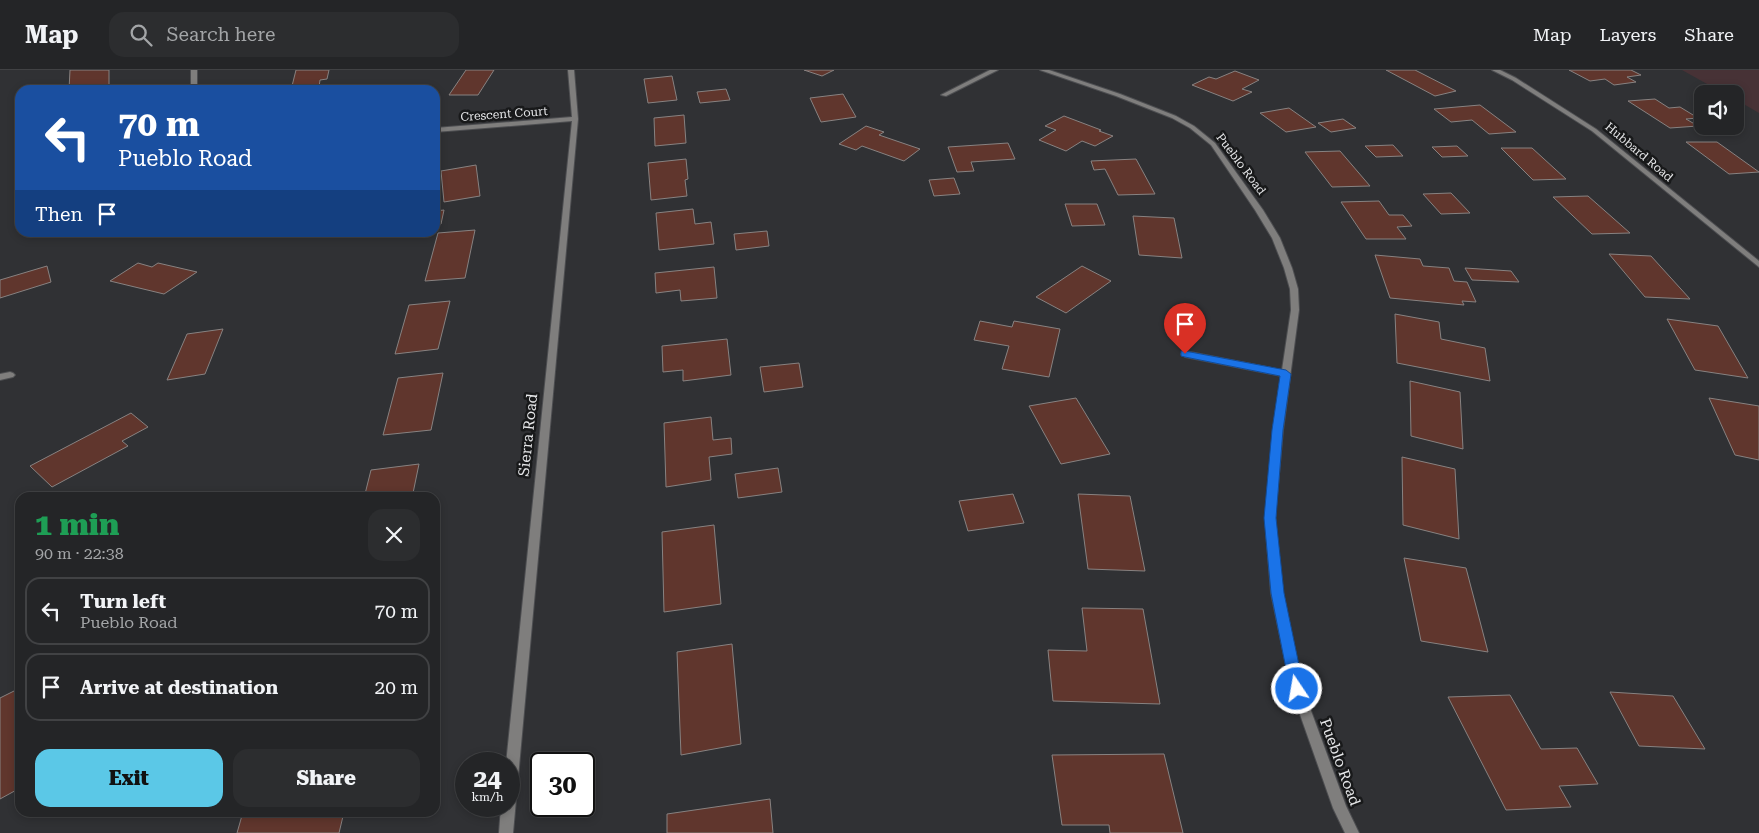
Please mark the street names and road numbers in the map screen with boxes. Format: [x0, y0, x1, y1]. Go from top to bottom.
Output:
street label: Crescent Court [460, 104, 549, 124]
street label: Hubbard Road [1602, 120, 1676, 185]
street label: Pueblo Road [1213, 131, 1269, 198]
street label: Sierra Road [515, 392, 541, 477]
street label: Pueblo Road [1316, 716, 1364, 808]

